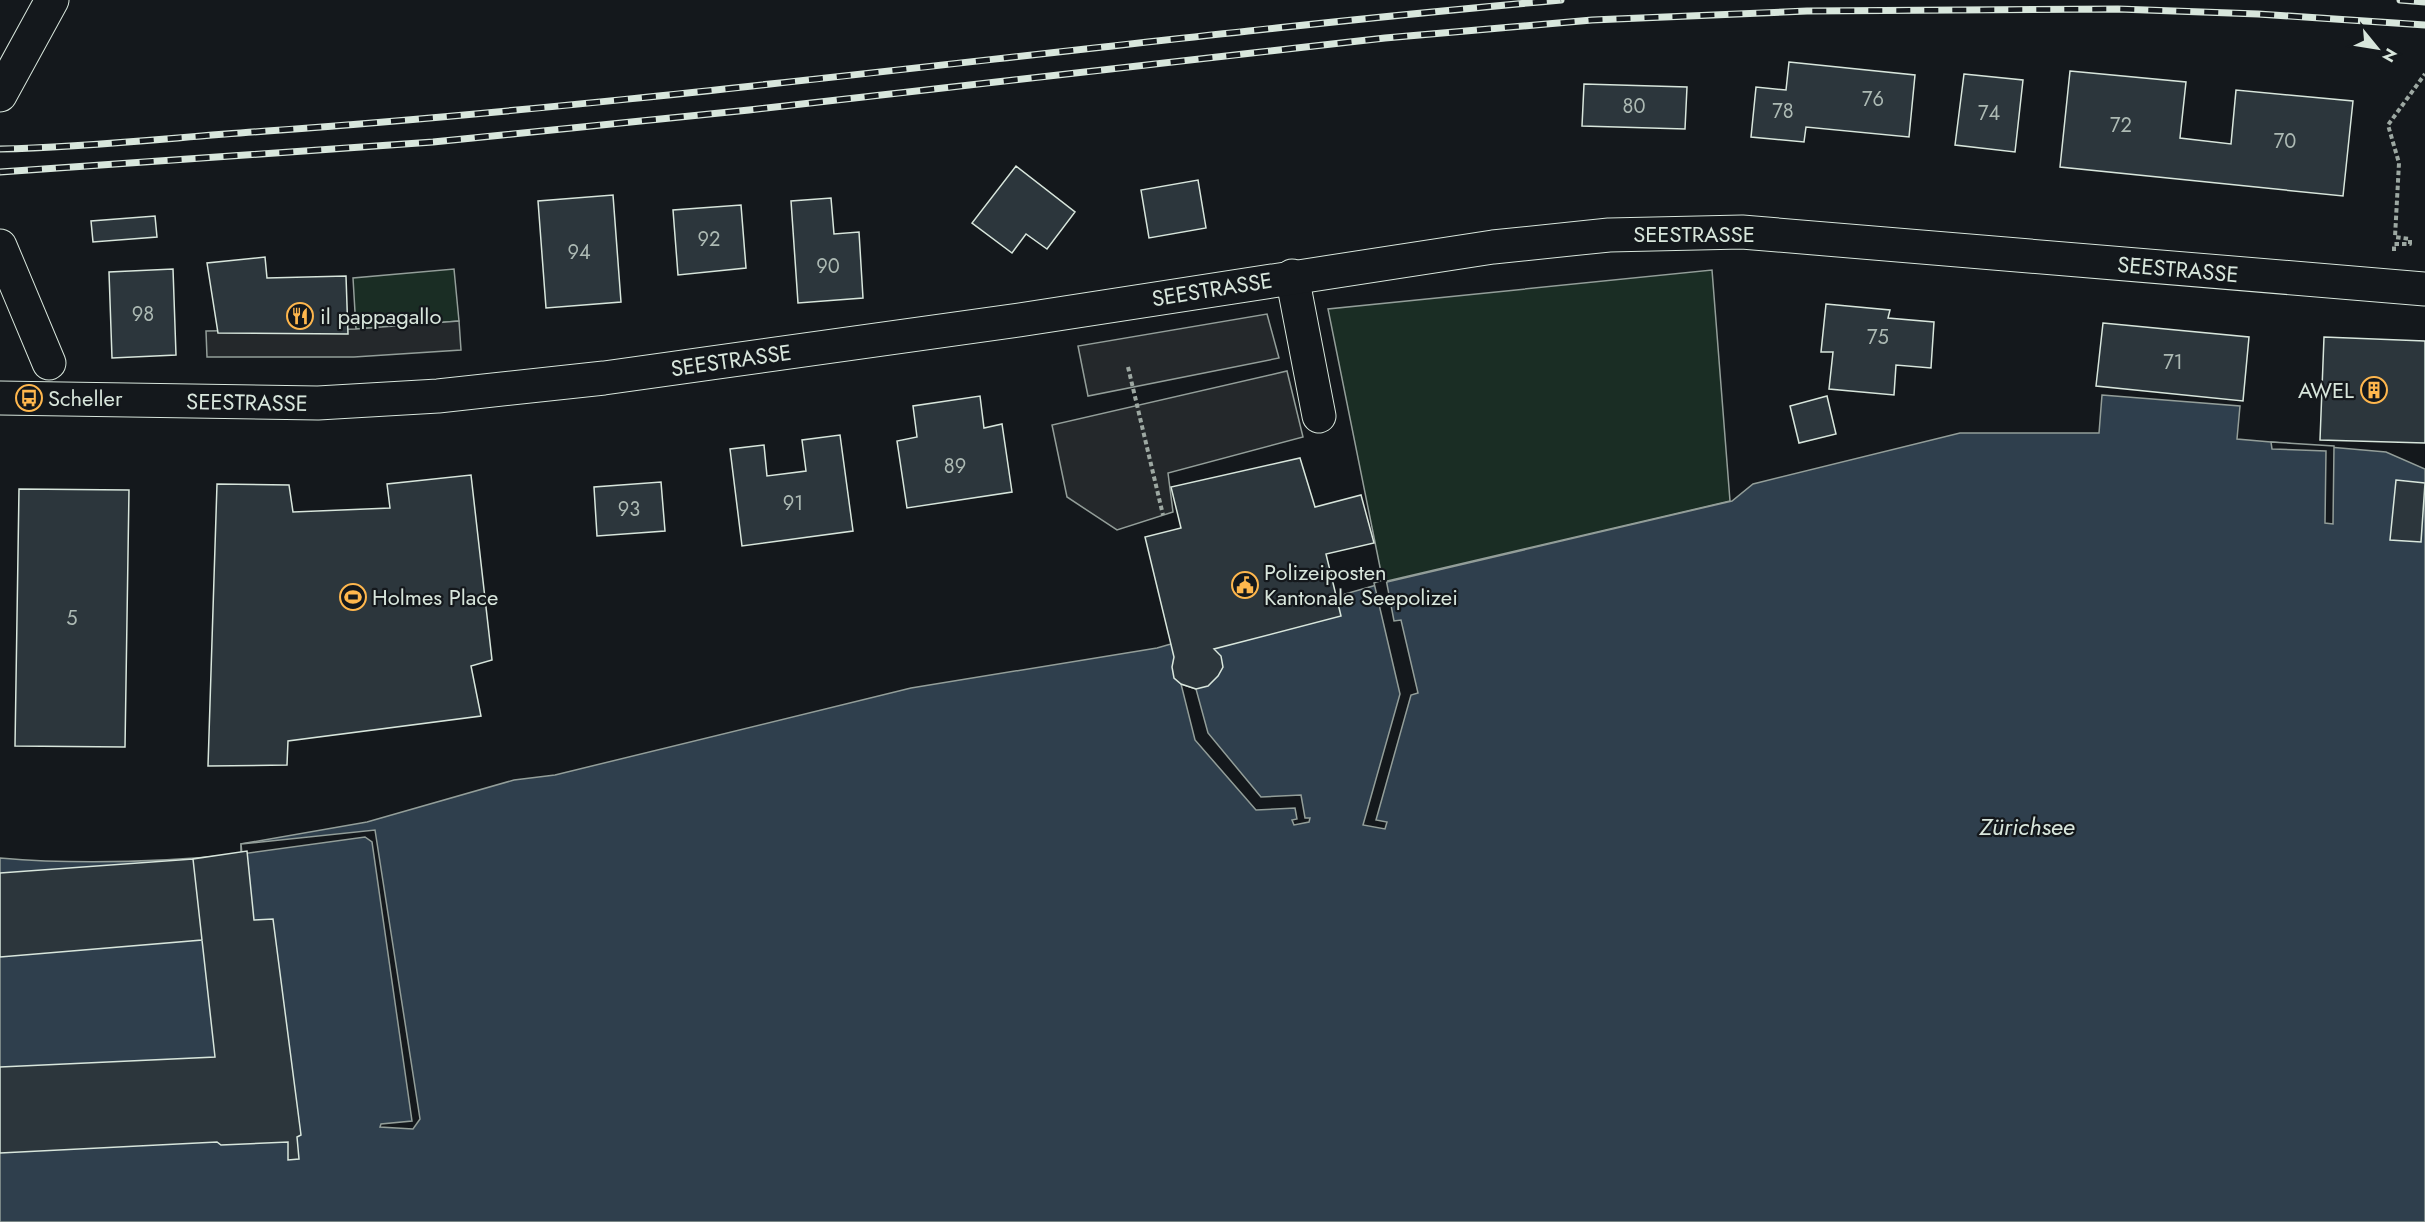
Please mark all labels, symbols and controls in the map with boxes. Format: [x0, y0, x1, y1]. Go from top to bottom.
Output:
north arrow [2347, 18, 2407, 78]
text: N [2376, 44, 2403, 67]
house number: 76 [1862, 85, 1884, 114]
house number: 80 [1623, 92, 1645, 121]
house number: 78 [1772, 97, 1794, 126]
house number: 74 [1978, 99, 2000, 128]
house number: 72 [2110, 111, 2132, 140]
house number: 70 [2274, 127, 2296, 156]
street label: SEESTRASSE [1633, 218, 1755, 250]
house number: 92 [698, 225, 720, 254]
house number: 94 [567, 238, 591, 267]
street label: SEESTRASSE [2116, 248, 2240, 290]
house number: 90 [816, 252, 840, 281]
street label: SEESTRASSE [1149, 264, 1275, 314]
house number: 98 [132, 300, 154, 329]
place label: il pappagallo [320, 300, 441, 332]
restaurant icon: il pappagallo [285, 301, 315, 331]
house number: 75 [1867, 323, 1889, 352]
street label: SEESTRASSE [669, 336, 793, 384]
house number: 71 [2163, 348, 2183, 377]
place label: AWEL [2298, 374, 2354, 406]
building icon: AWEL [2359, 375, 2389, 405]
place label: Scheller [48, 382, 123, 414]
bus stop icon: Scheller [14, 383, 44, 413]
street label: SEESTRASSE [186, 385, 308, 419]
house number: 89 [944, 452, 966, 481]
house number: 91 [783, 489, 803, 518]
house number: 93 [618, 495, 640, 524]
place label: Polizeiposten Kantonale Seepolizei [1264, 556, 1458, 613]
public building icon: Polizeiposten Kantonale Seepolizei [1230, 570, 1260, 600]
place label: Holmes Place [372, 581, 498, 613]
sports icon: Holmes Place [338, 582, 368, 612]
house number: 5 [66, 604, 78, 633]
water label: Zürichsee [1978, 809, 2075, 844]

